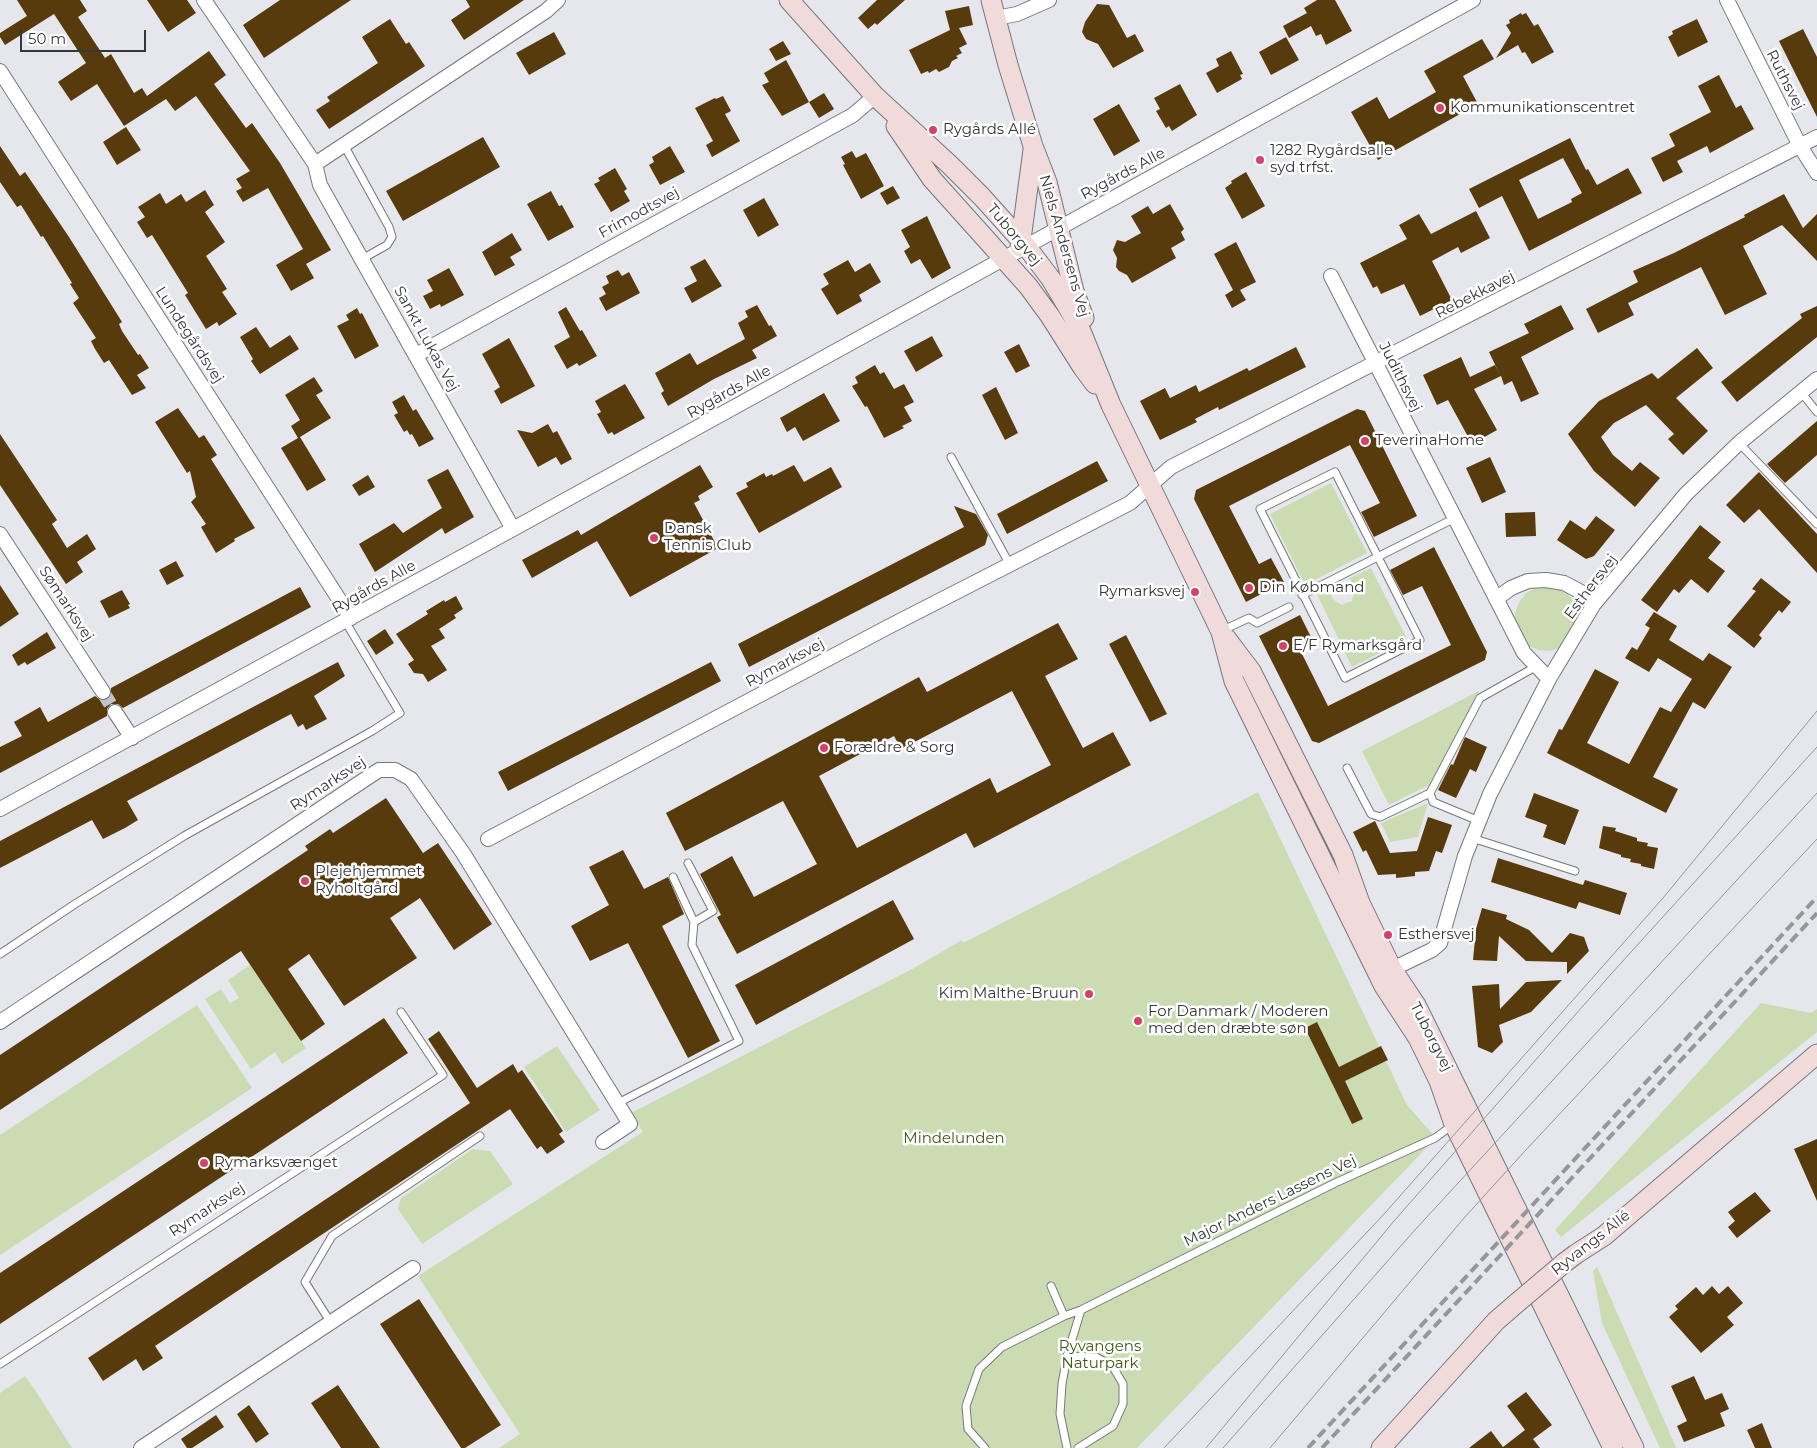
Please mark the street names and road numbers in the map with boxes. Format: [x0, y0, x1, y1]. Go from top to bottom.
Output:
street label: Ruthsvej [1762, 47, 1808, 113]
street label: Rygårds Alle [1078, 144, 1168, 204]
street label: Niels Andersens Vej [1035, 173, 1093, 319]
street label: Frimodtsvej [596, 184, 682, 242]
street label: Tuborgvej [983, 200, 1045, 270]
street label: Rebekkavej [1432, 267, 1518, 323]
street label: Lundegårdsvej [151, 283, 227, 387]
street label: Sankt Lukas Vej [390, 283, 462, 395]
street label: Judithsvej [1375, 339, 1425, 415]
street label: Rygårds Alle [684, 362, 774, 422]
street label: Esthersvej [1561, 551, 1621, 623]
street label: Rygårds Alle [329, 557, 419, 617]
street label: Sømarksvej [35, 563, 97, 645]
street label: Rymarksvej [743, 635, 827, 691]
street label: Rymarksvej [287, 753, 369, 815]
street label: Tuborgvej [1406, 999, 1456, 1075]
street label: Major Anders Lassens Vej [1181, 1151, 1359, 1251]
street label: Rymarksvej [166, 1179, 248, 1241]
street label: Ryvangs Allé [1548, 1207, 1634, 1279]

